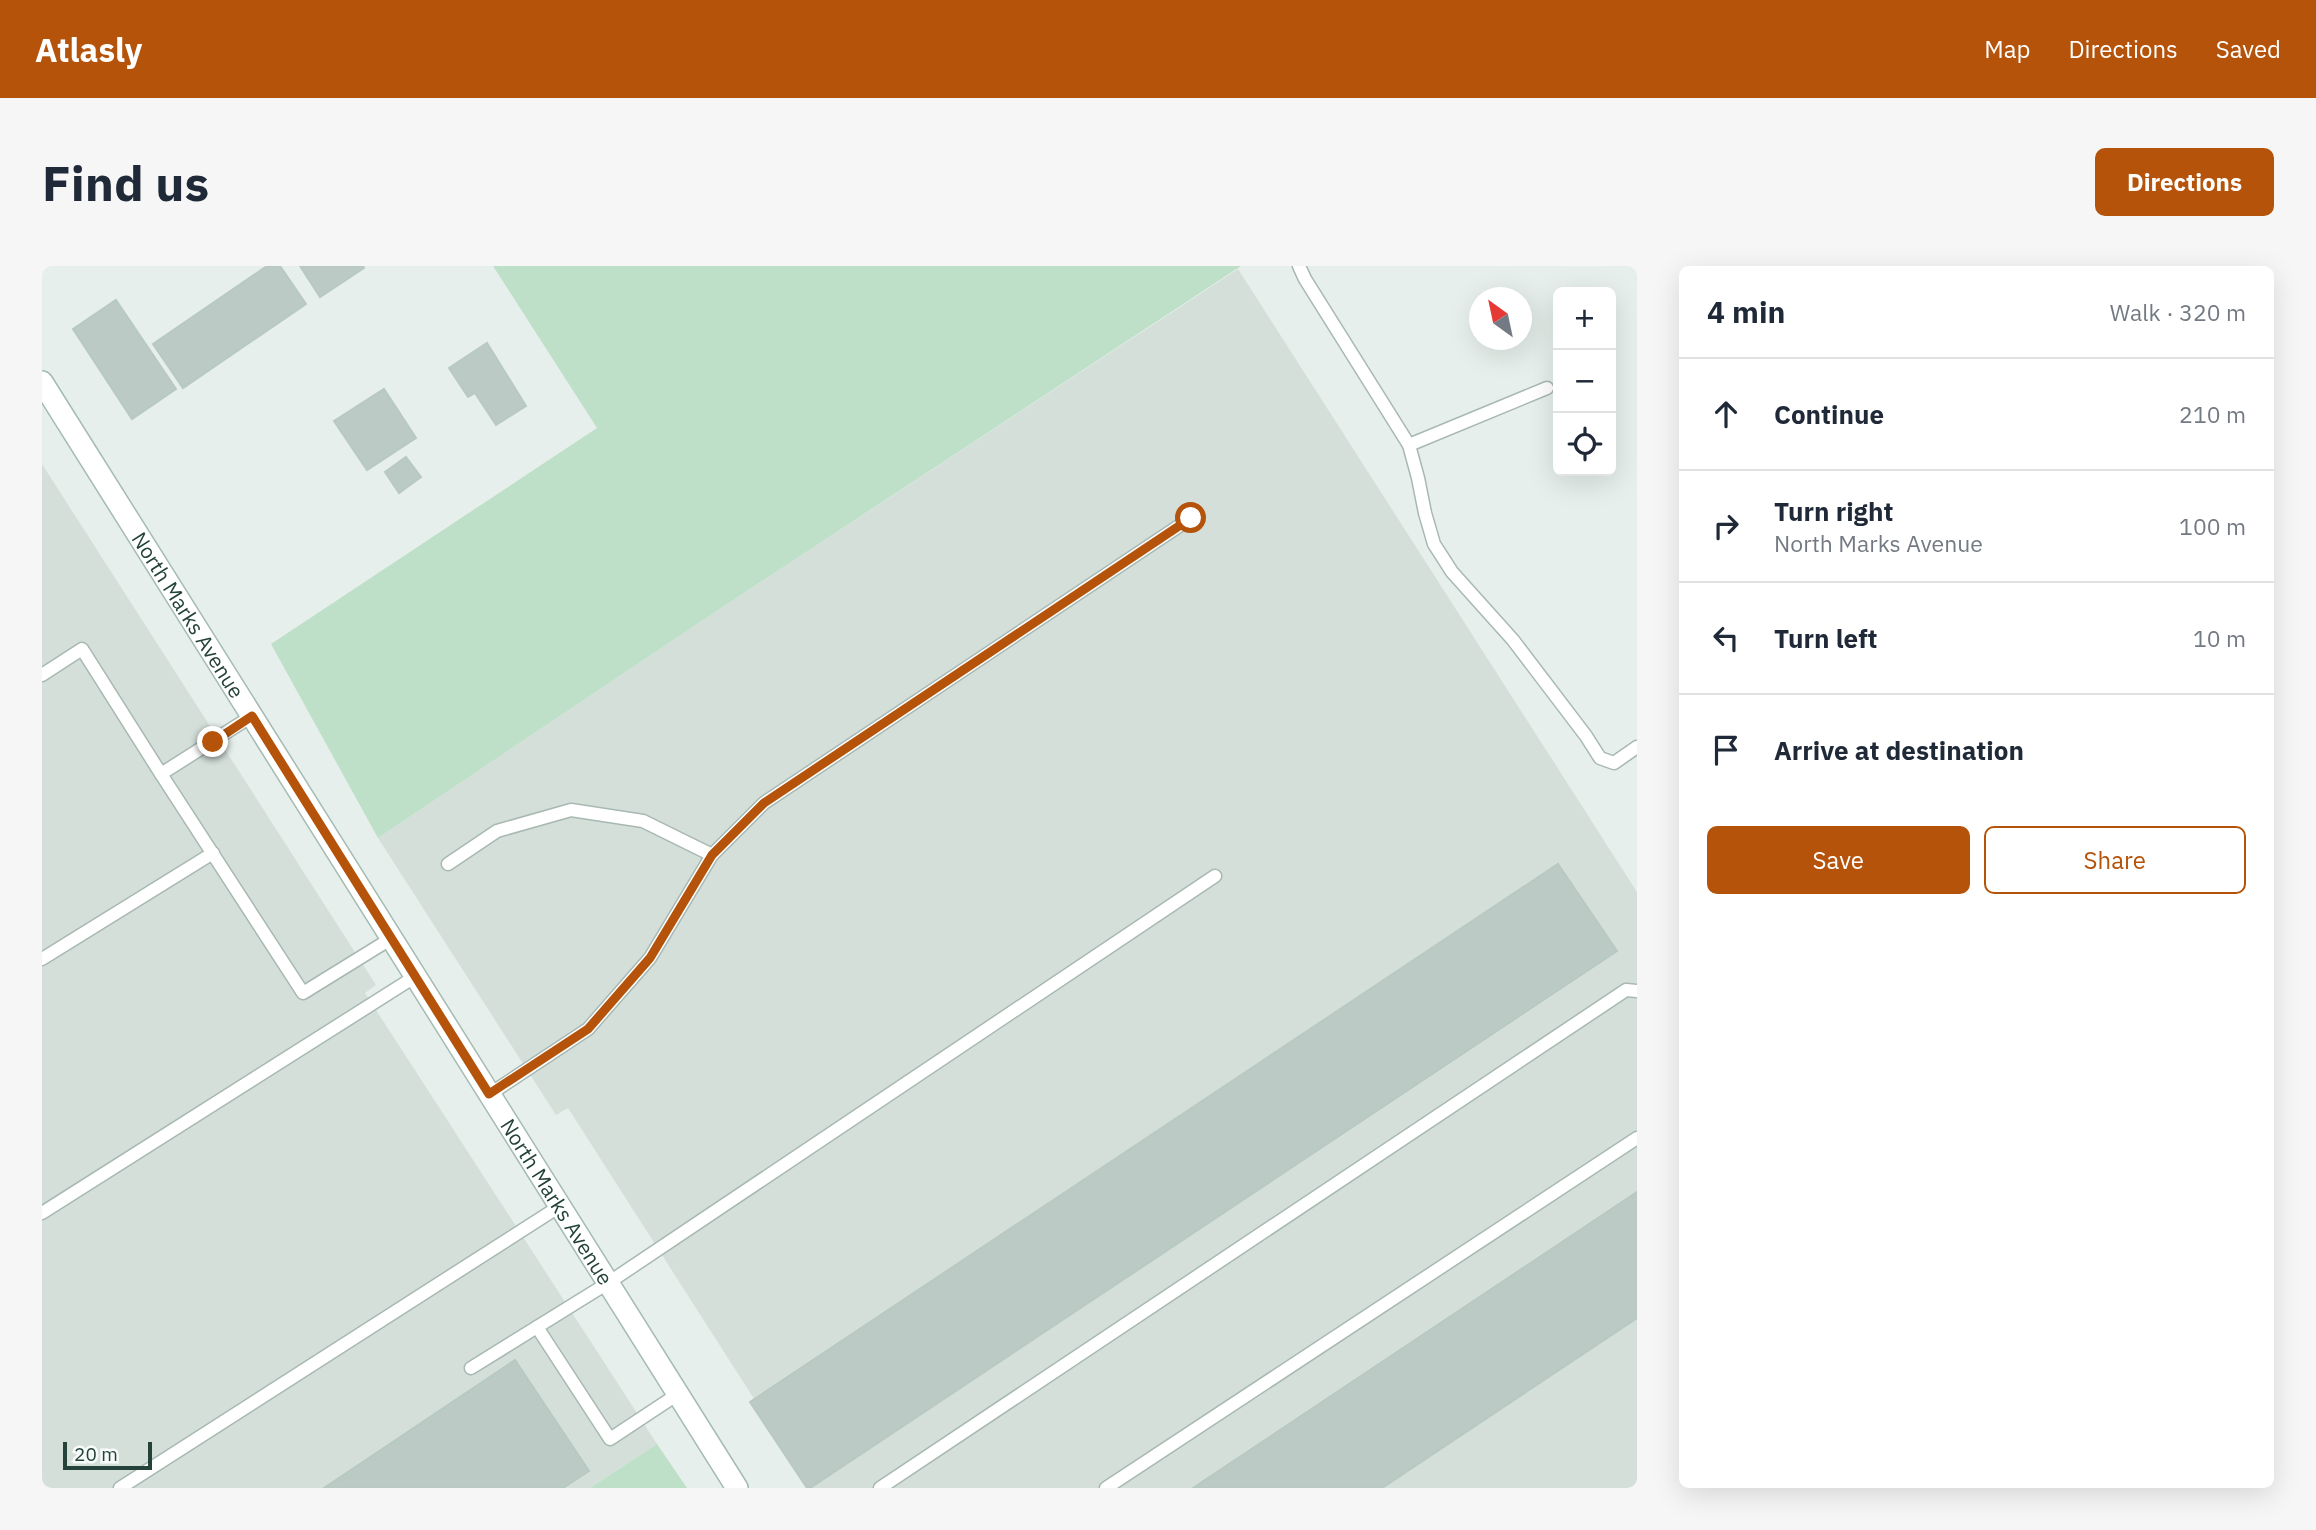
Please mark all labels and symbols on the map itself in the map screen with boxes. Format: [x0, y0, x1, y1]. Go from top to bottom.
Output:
north arrow [1469, 287, 1532, 350]
route start [1175, 502, 1206, 533]
street label: North Marks Avenue [126, 527, 251, 703]
route end [197, 726, 228, 757]
street label: North Marks Avenue [494, 1113, 620, 1290]
scale bar [63, 1439, 152, 1471]

